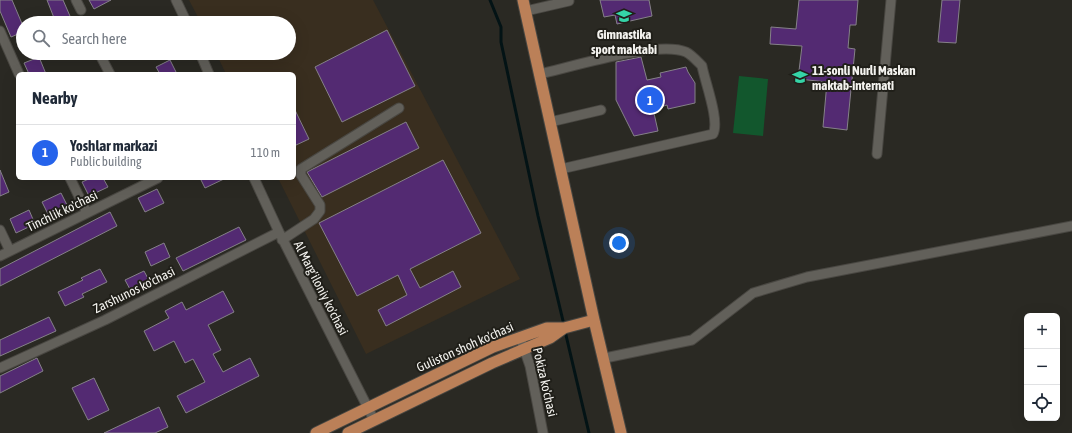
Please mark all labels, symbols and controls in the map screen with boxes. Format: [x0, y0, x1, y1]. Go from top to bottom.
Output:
school or university icon: Gimnastika sport maktabi [615, 7, 633, 25]
search box [16, 16, 296, 60]
icon: search [30, 27, 52, 49]
place label: Gimnastika sport maktabi [591, 27, 657, 57]
text: Search here [62, 30, 127, 47]
place label: 11-sonli Nurli Maskan maktab-internati [812, 63, 915, 93]
school or university icon: 11-sonli Nurli Maskan maktab-internati [791, 68, 809, 86]
pin: 1 [637, 85, 663, 115]
text: Nearby [32, 88, 78, 108]
text: Yoshlar markazi [70, 137, 157, 154]
text: 1 [42, 145, 48, 160]
text: 110 m [251, 145, 280, 160]
text: Public building [70, 154, 142, 169]
street label: Tinchlik ko'chasi [24, 187, 100, 235]
your location [609, 233, 629, 253]
street label: Al Marg'iloniy ko'chasi [291, 238, 351, 338]
street label: Zarshunos ko'chasi [91, 264, 177, 316]
map controls [1024, 313, 1060, 421]
button: + [1024, 313, 1060, 349]
street label: Guliston shoh ko'chasi [414, 319, 516, 375]
street label: Pokiza ko'chasi [530, 346, 560, 418]
button: − [1024, 349, 1060, 385]
button: locate [1024, 385, 1060, 421]

